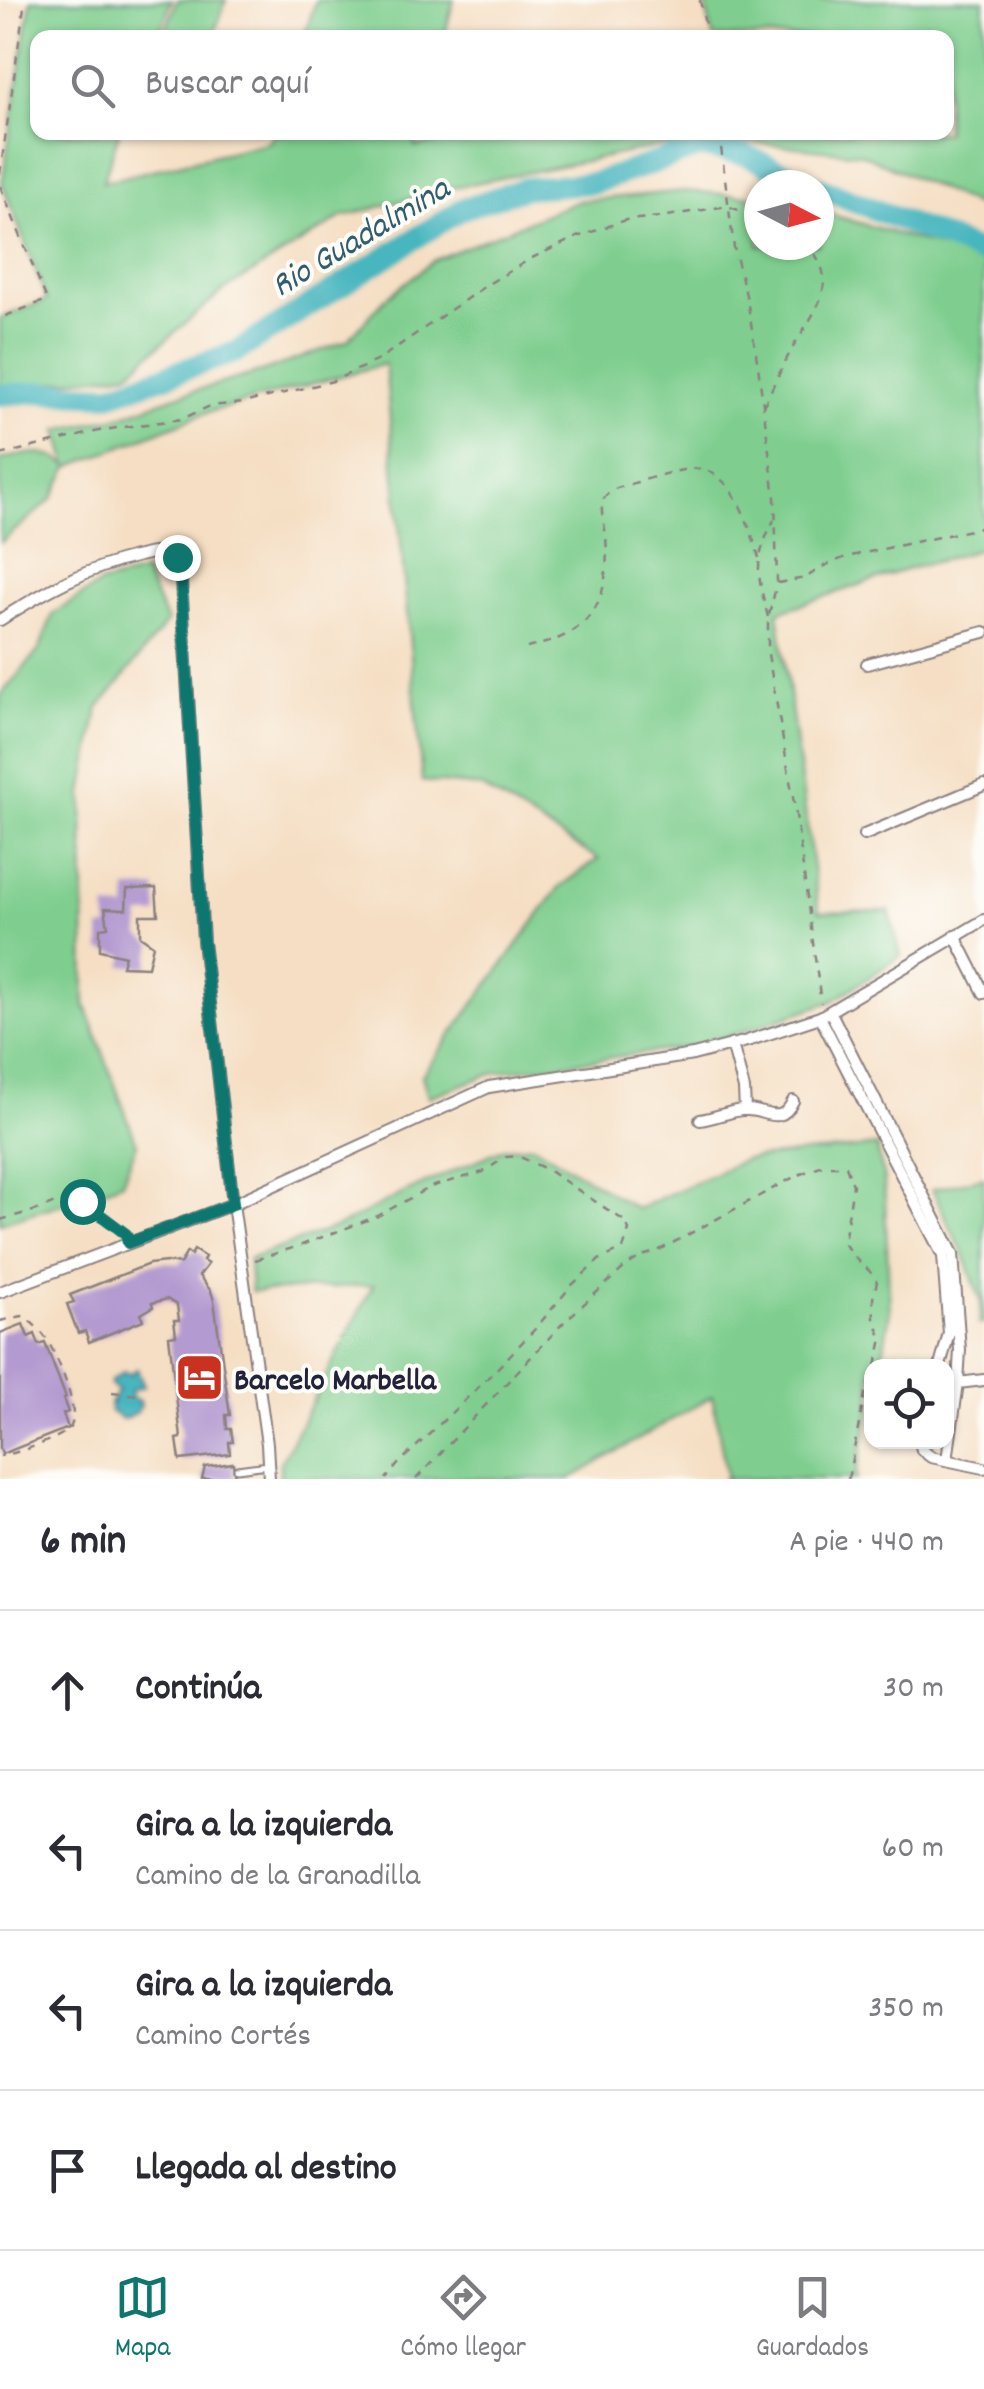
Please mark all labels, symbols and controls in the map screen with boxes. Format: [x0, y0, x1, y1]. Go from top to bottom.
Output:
search box [30, 30, 954, 140]
icon: search [65, 58, 120, 113]
text: Buscar aquí [145, 58, 309, 113]
water label: Rio Guadalmina [263, 165, 462, 312]
north arrow [744, 170, 834, 260]
route end [155, 535, 201, 581]
route start [60, 1179, 106, 1225]
hotel icon: Barcelo Marbella [173, 1352, 225, 1404]
map controls [864, 1359, 954, 1449]
button: locate [864, 1359, 954, 1449]
place label: Barcelo Marbella [234, 1360, 437, 1406]
text: 6 min [40, 1514, 126, 1574]
text: A pie · 440 m [789, 1521, 944, 1567]
icon: ahead [40, 1663, 95, 1718]
text: Continúa [135, 1663, 261, 1718]
text: 30 m [883, 1667, 944, 1713]
text: Gira a la izquierda [135, 1800, 392, 1855]
icon: left [40, 1823, 95, 1878]
text: 60 m [882, 1827, 944, 1873]
text: Camino de la Granadilla [135, 1855, 420, 1901]
text: Gira a la izquierda [135, 1960, 392, 2015]
icon: left [40, 1983, 95, 2038]
text: 350 m [868, 1987, 944, 2033]
text: Camino Cortés [135, 2015, 311, 2061]
icon: arrive [40, 2143, 95, 2198]
text: Llegada al destino [135, 2143, 397, 2198]
tab: Mapa [115, 2270, 170, 2370]
tab: Cómo llegar [400, 2270, 526, 2370]
tab: Guardados [756, 2270, 869, 2370]

